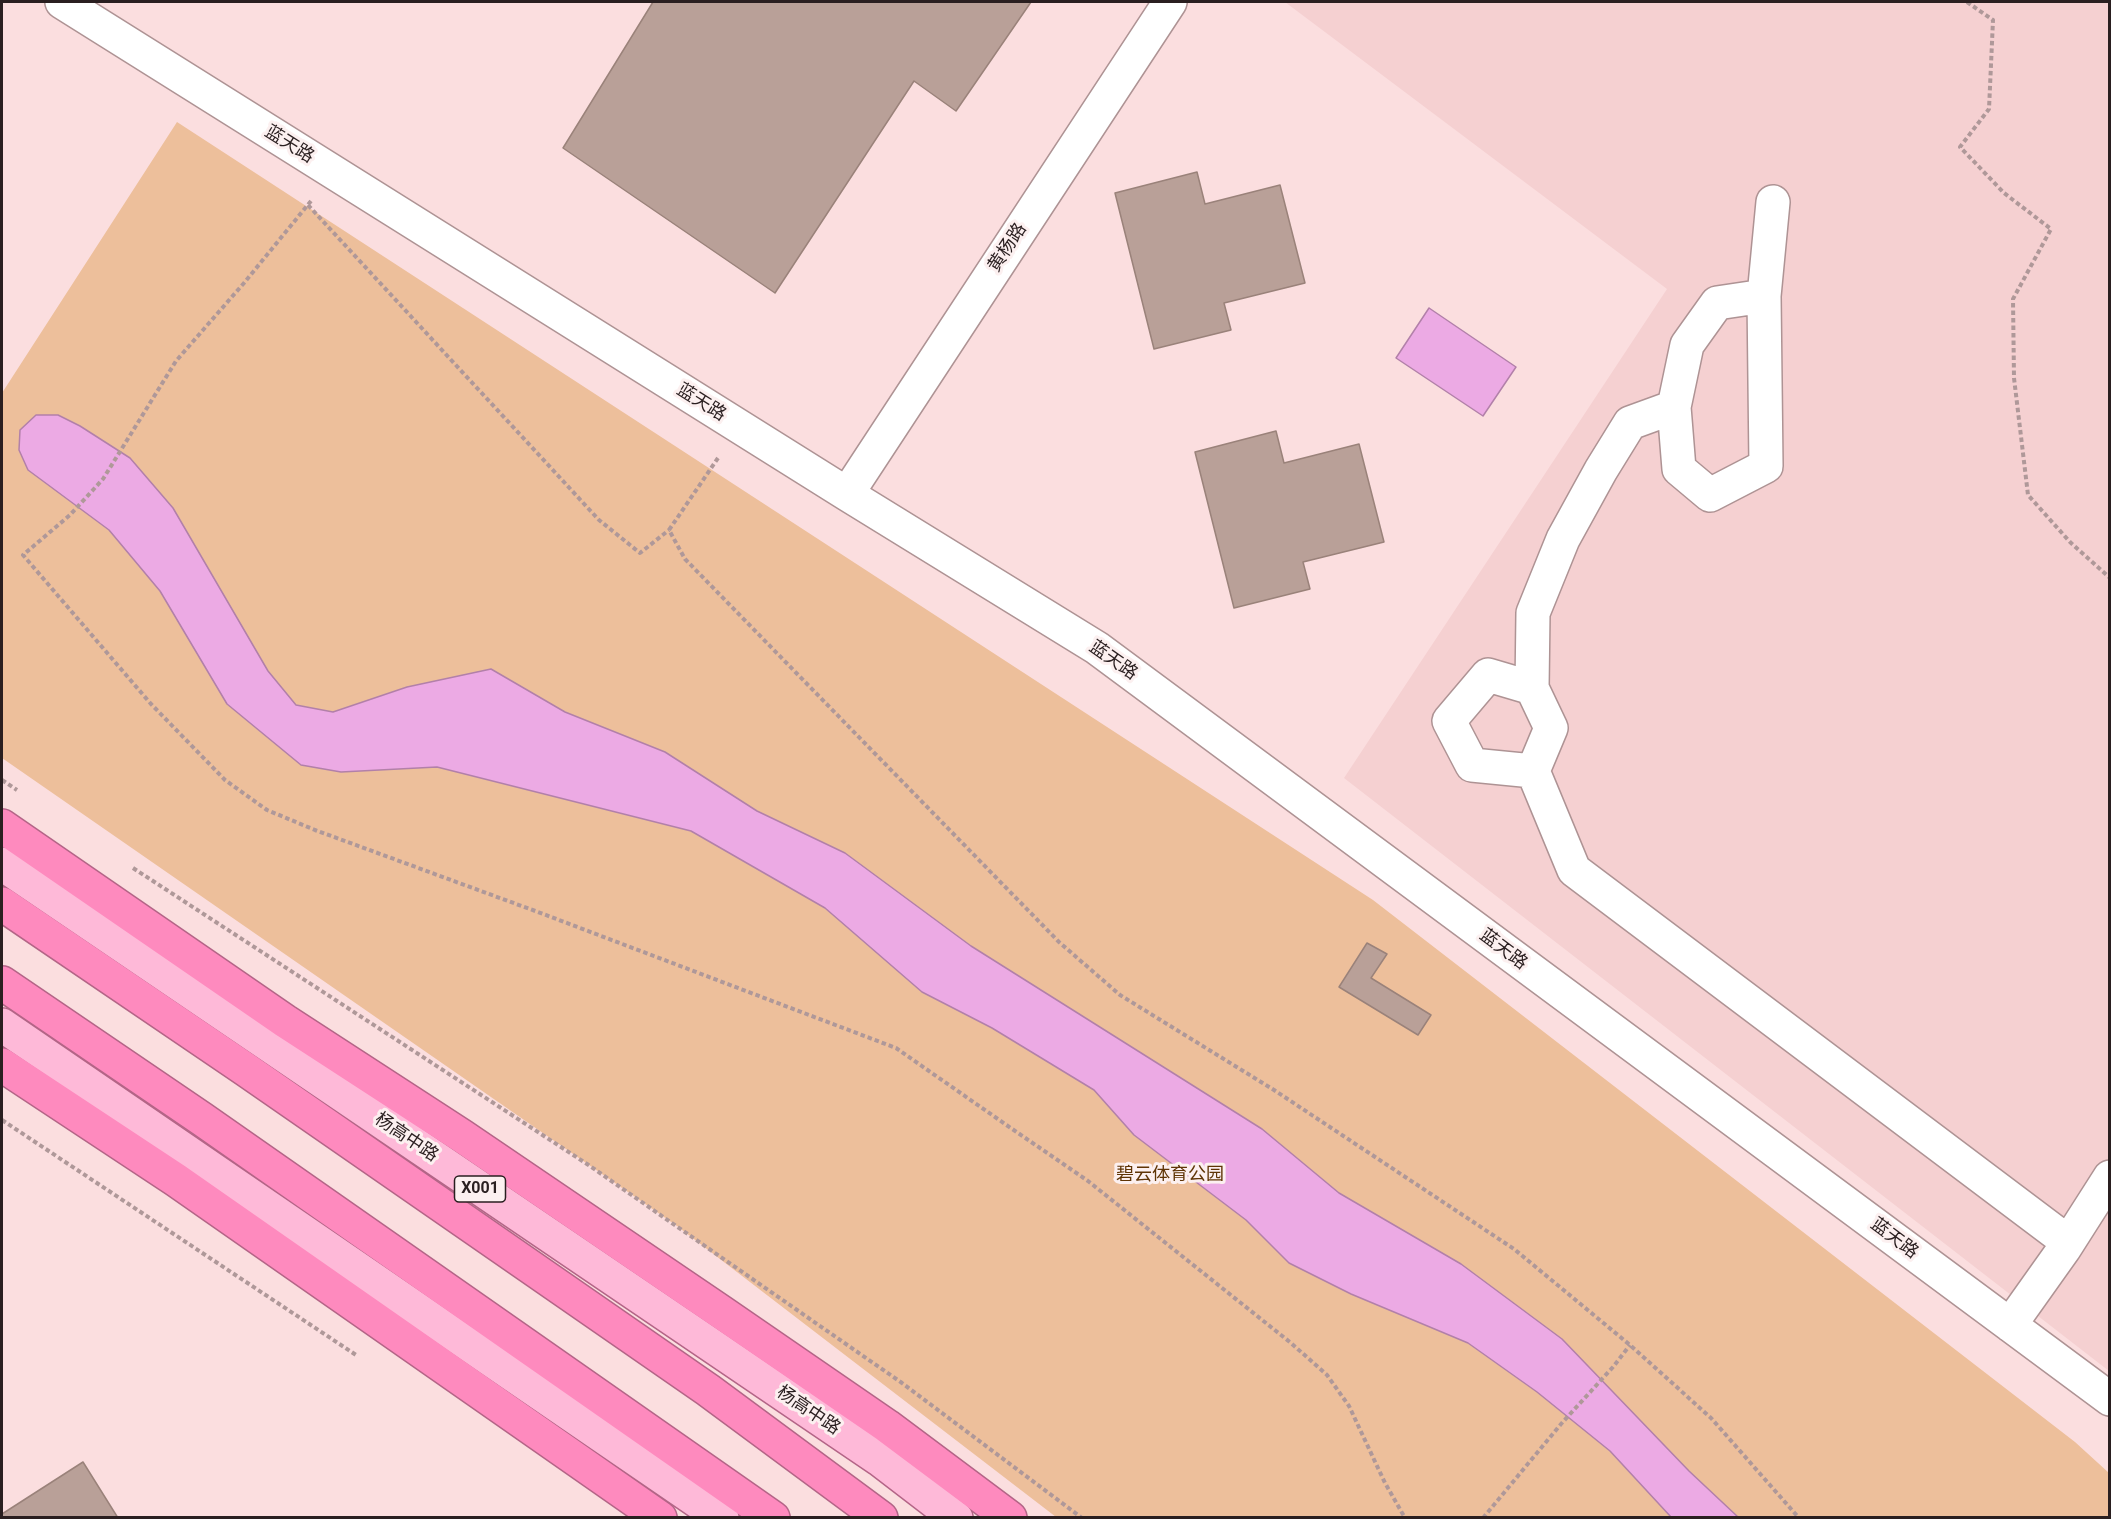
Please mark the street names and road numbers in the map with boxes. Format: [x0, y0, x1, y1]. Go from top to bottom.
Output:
street label: 蓝天路 [260, 122, 318, 168]
street label: 黄杨路 [984, 219, 1032, 277]
street label: 蓝天路 [672, 380, 730, 426]
street label: 蓝天路 [1085, 637, 1141, 685]
street label: 蓝天路 [1475, 925, 1531, 975]
street label: 杨高中路 [370, 1109, 442, 1167]
road number: X001 [454, 1176, 506, 1202]
street label: 蓝天路 [1866, 1214, 1922, 1264]
street label: 杨高中路 [772, 1382, 844, 1440]

